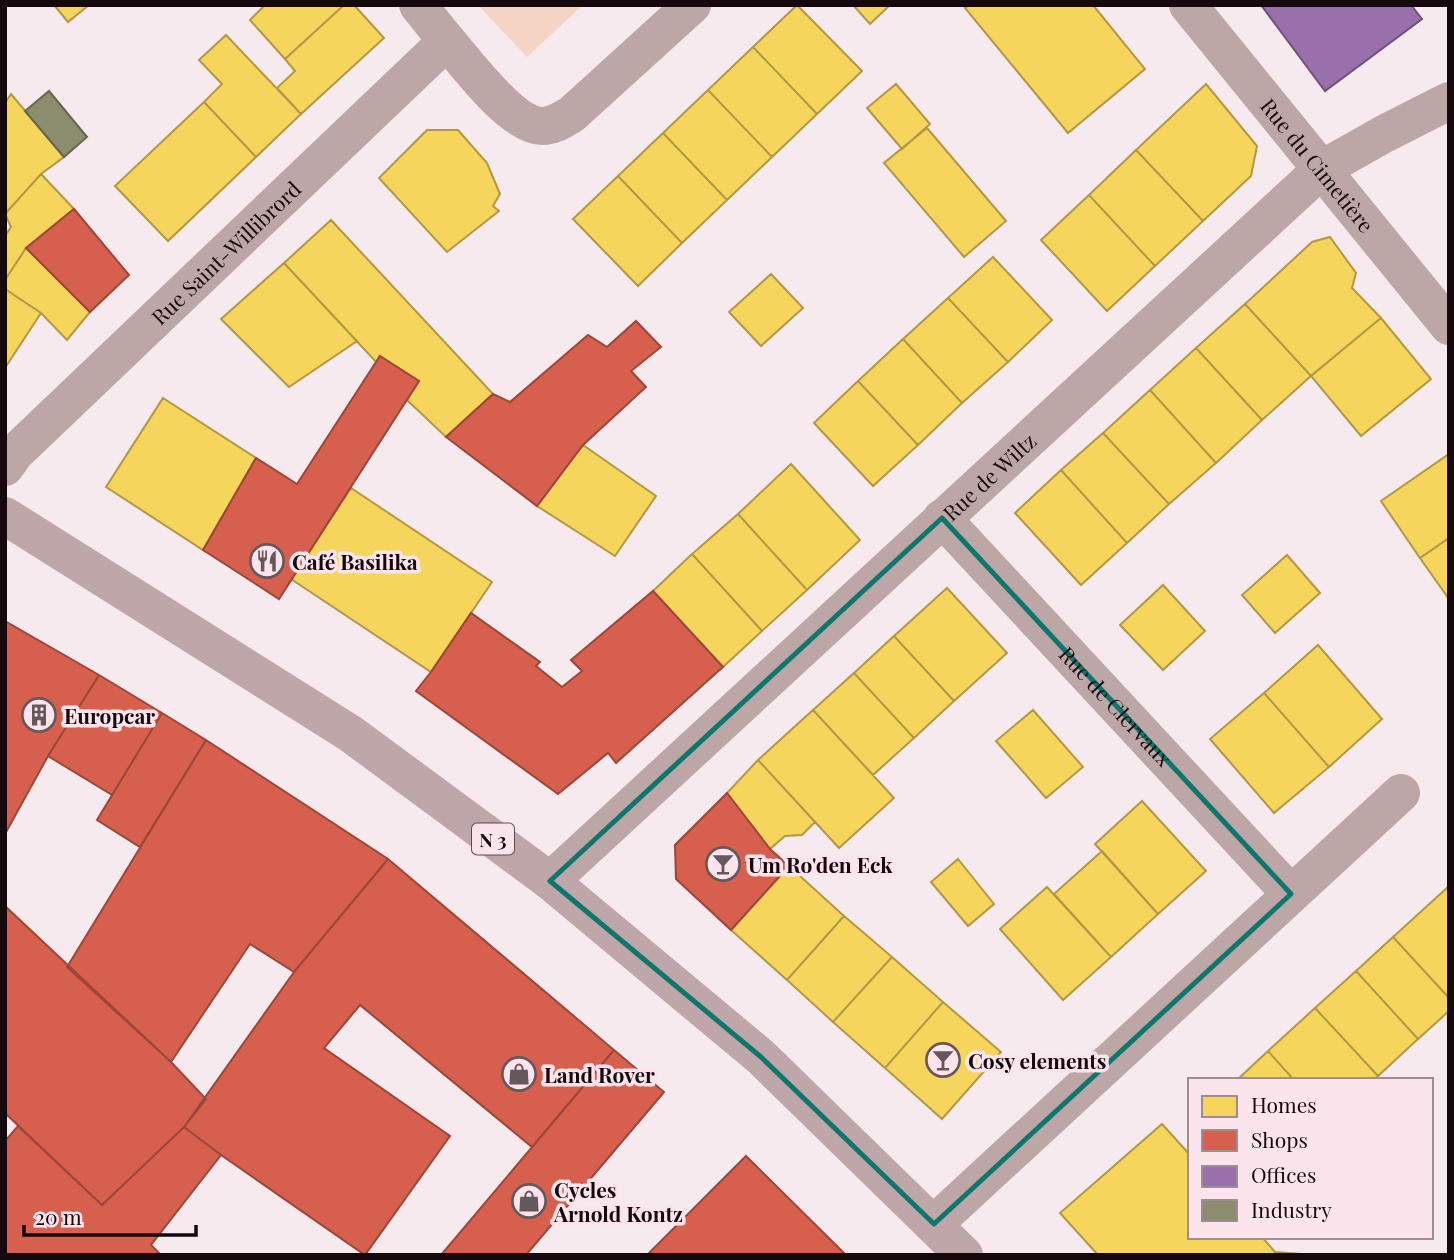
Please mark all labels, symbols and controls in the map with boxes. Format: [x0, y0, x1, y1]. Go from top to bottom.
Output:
street label: Rue du Cimetière [1255, 92, 1381, 238]
street label: Rue Saint-Willibrord [145, 174, 306, 330]
street label: Rue de Wiltz [936, 426, 1041, 526]
restaurant icon: Café Basilika [248, 542, 286, 580]
place label: Café Basilika [292, 547, 418, 575]
street label: Rue de Clervaux [1054, 640, 1179, 772]
building icon: Europcar [20, 696, 58, 734]
place label: Europcar [64, 701, 155, 729]
road number: N 3 [472, 824, 514, 854]
bar icon: Um Ro'den Eck [704, 845, 742, 883]
place label: Um Ro'den Eck [748, 850, 893, 878]
bar icon: Cosy elements [924, 1041, 962, 1079]
place label: Cosy elements [968, 1046, 1106, 1074]
shop icon: Land Rover [500, 1055, 538, 1093]
place label: Land Rover [544, 1060, 655, 1088]
legend [1188, 1078, 1433, 1239]
text: Homes [1251, 1090, 1317, 1118]
text: Shops [1251, 1125, 1308, 1153]
text: Offices [1251, 1160, 1316, 1188]
place label: Cycles Arnold Kontz [553, 1175, 683, 1227]
shop icon: Cycles Arnold Kontz [510, 1182, 548, 1220]
scale bar [24, 1194, 196, 1238]
text: Industry [1251, 1195, 1332, 1223]
text: 20 m [35, 1202, 82, 1230]

